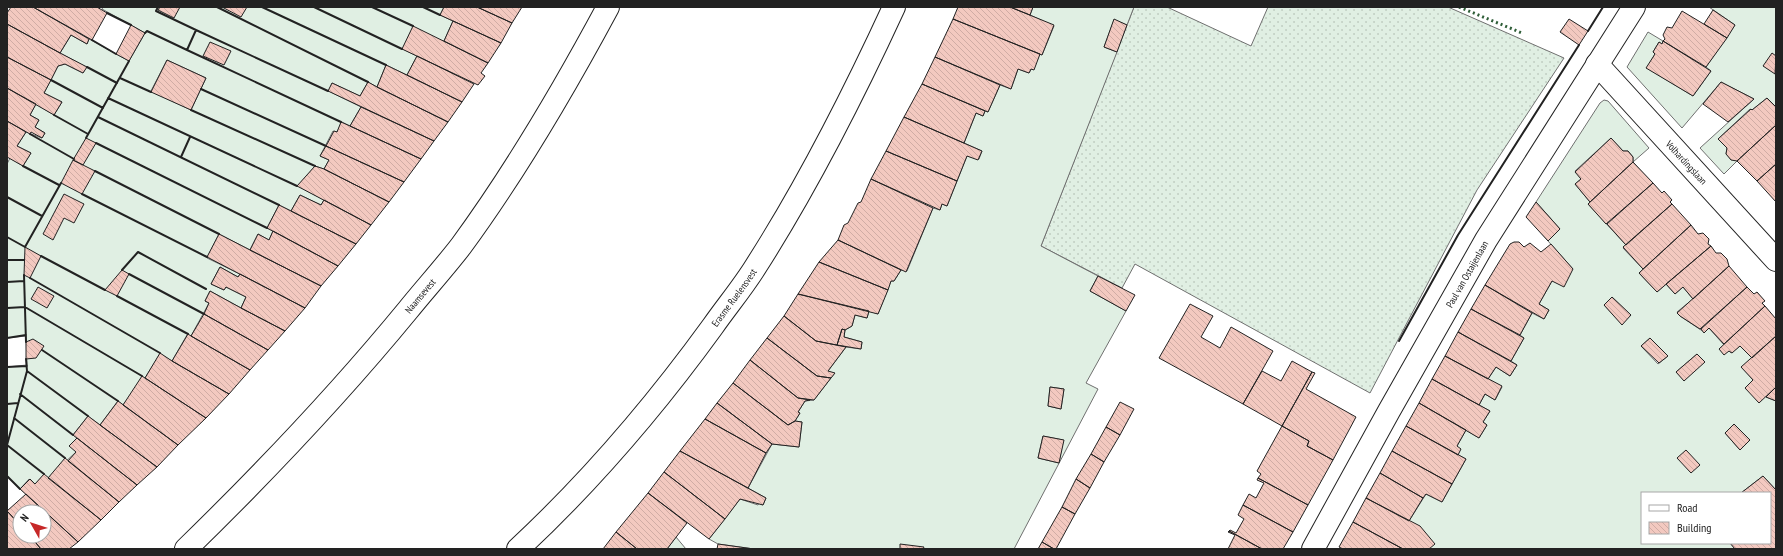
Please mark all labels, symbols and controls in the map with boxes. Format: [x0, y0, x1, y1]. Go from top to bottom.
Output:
street label: Volhardingslaan [1663, 137, 1710, 187]
street label: Paul van Ostaijenlaan [1443, 238, 1491, 310]
street label: Erasme Ruelensvest [708, 266, 759, 329]
street label: Naamsevest [402, 275, 438, 316]
legend [1641, 492, 1771, 544]
text: Road [1677, 500, 1697, 515]
north arrow [12, 504, 52, 544]
text: N [17, 511, 32, 524]
text: Building [1677, 520, 1712, 535]

